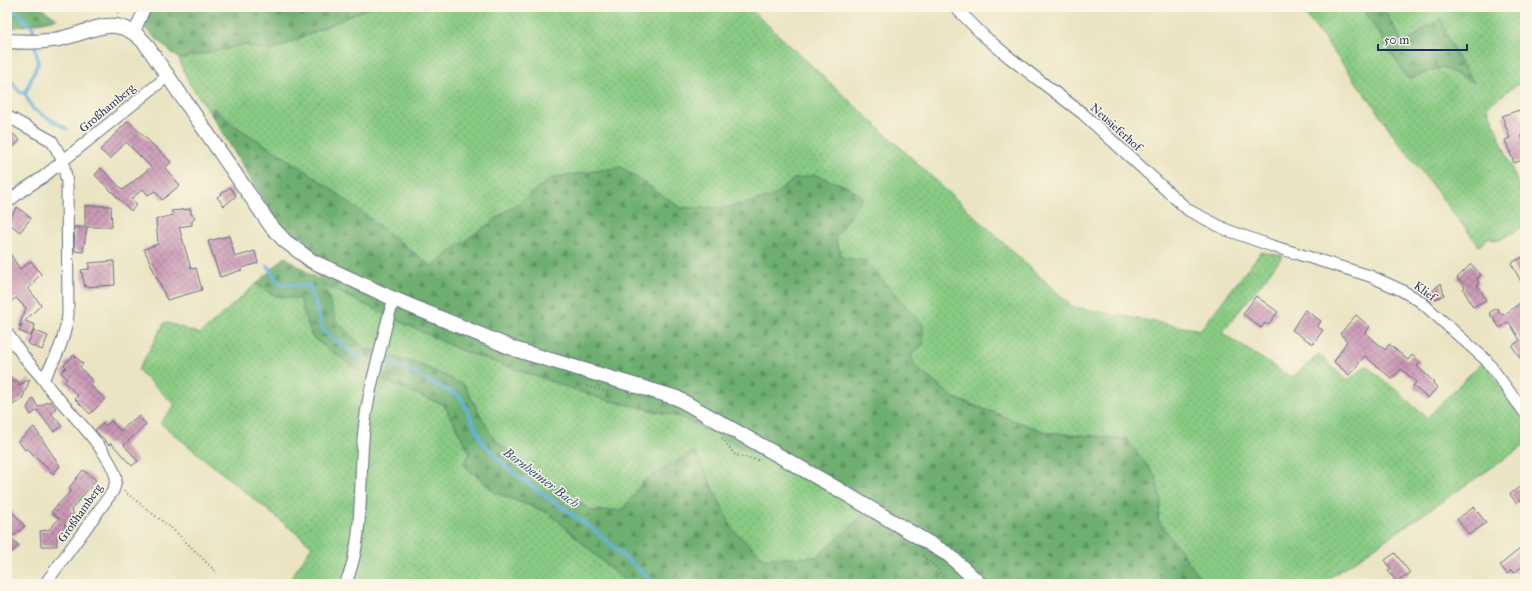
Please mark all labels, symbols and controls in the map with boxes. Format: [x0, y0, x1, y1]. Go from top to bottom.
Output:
scale bar [1378, 26, 1467, 52]
text: 50 m [1384, 33, 1409, 47]
street label: Großhamberg [76, 80, 139, 136]
street label: Neusieferhof [1087, 100, 1146, 155]
street label: Klief [1411, 278, 1440, 305]
water label: Bornheimer Bach [499, 444, 582, 512]
street label: Großhamberg [55, 481, 106, 546]

